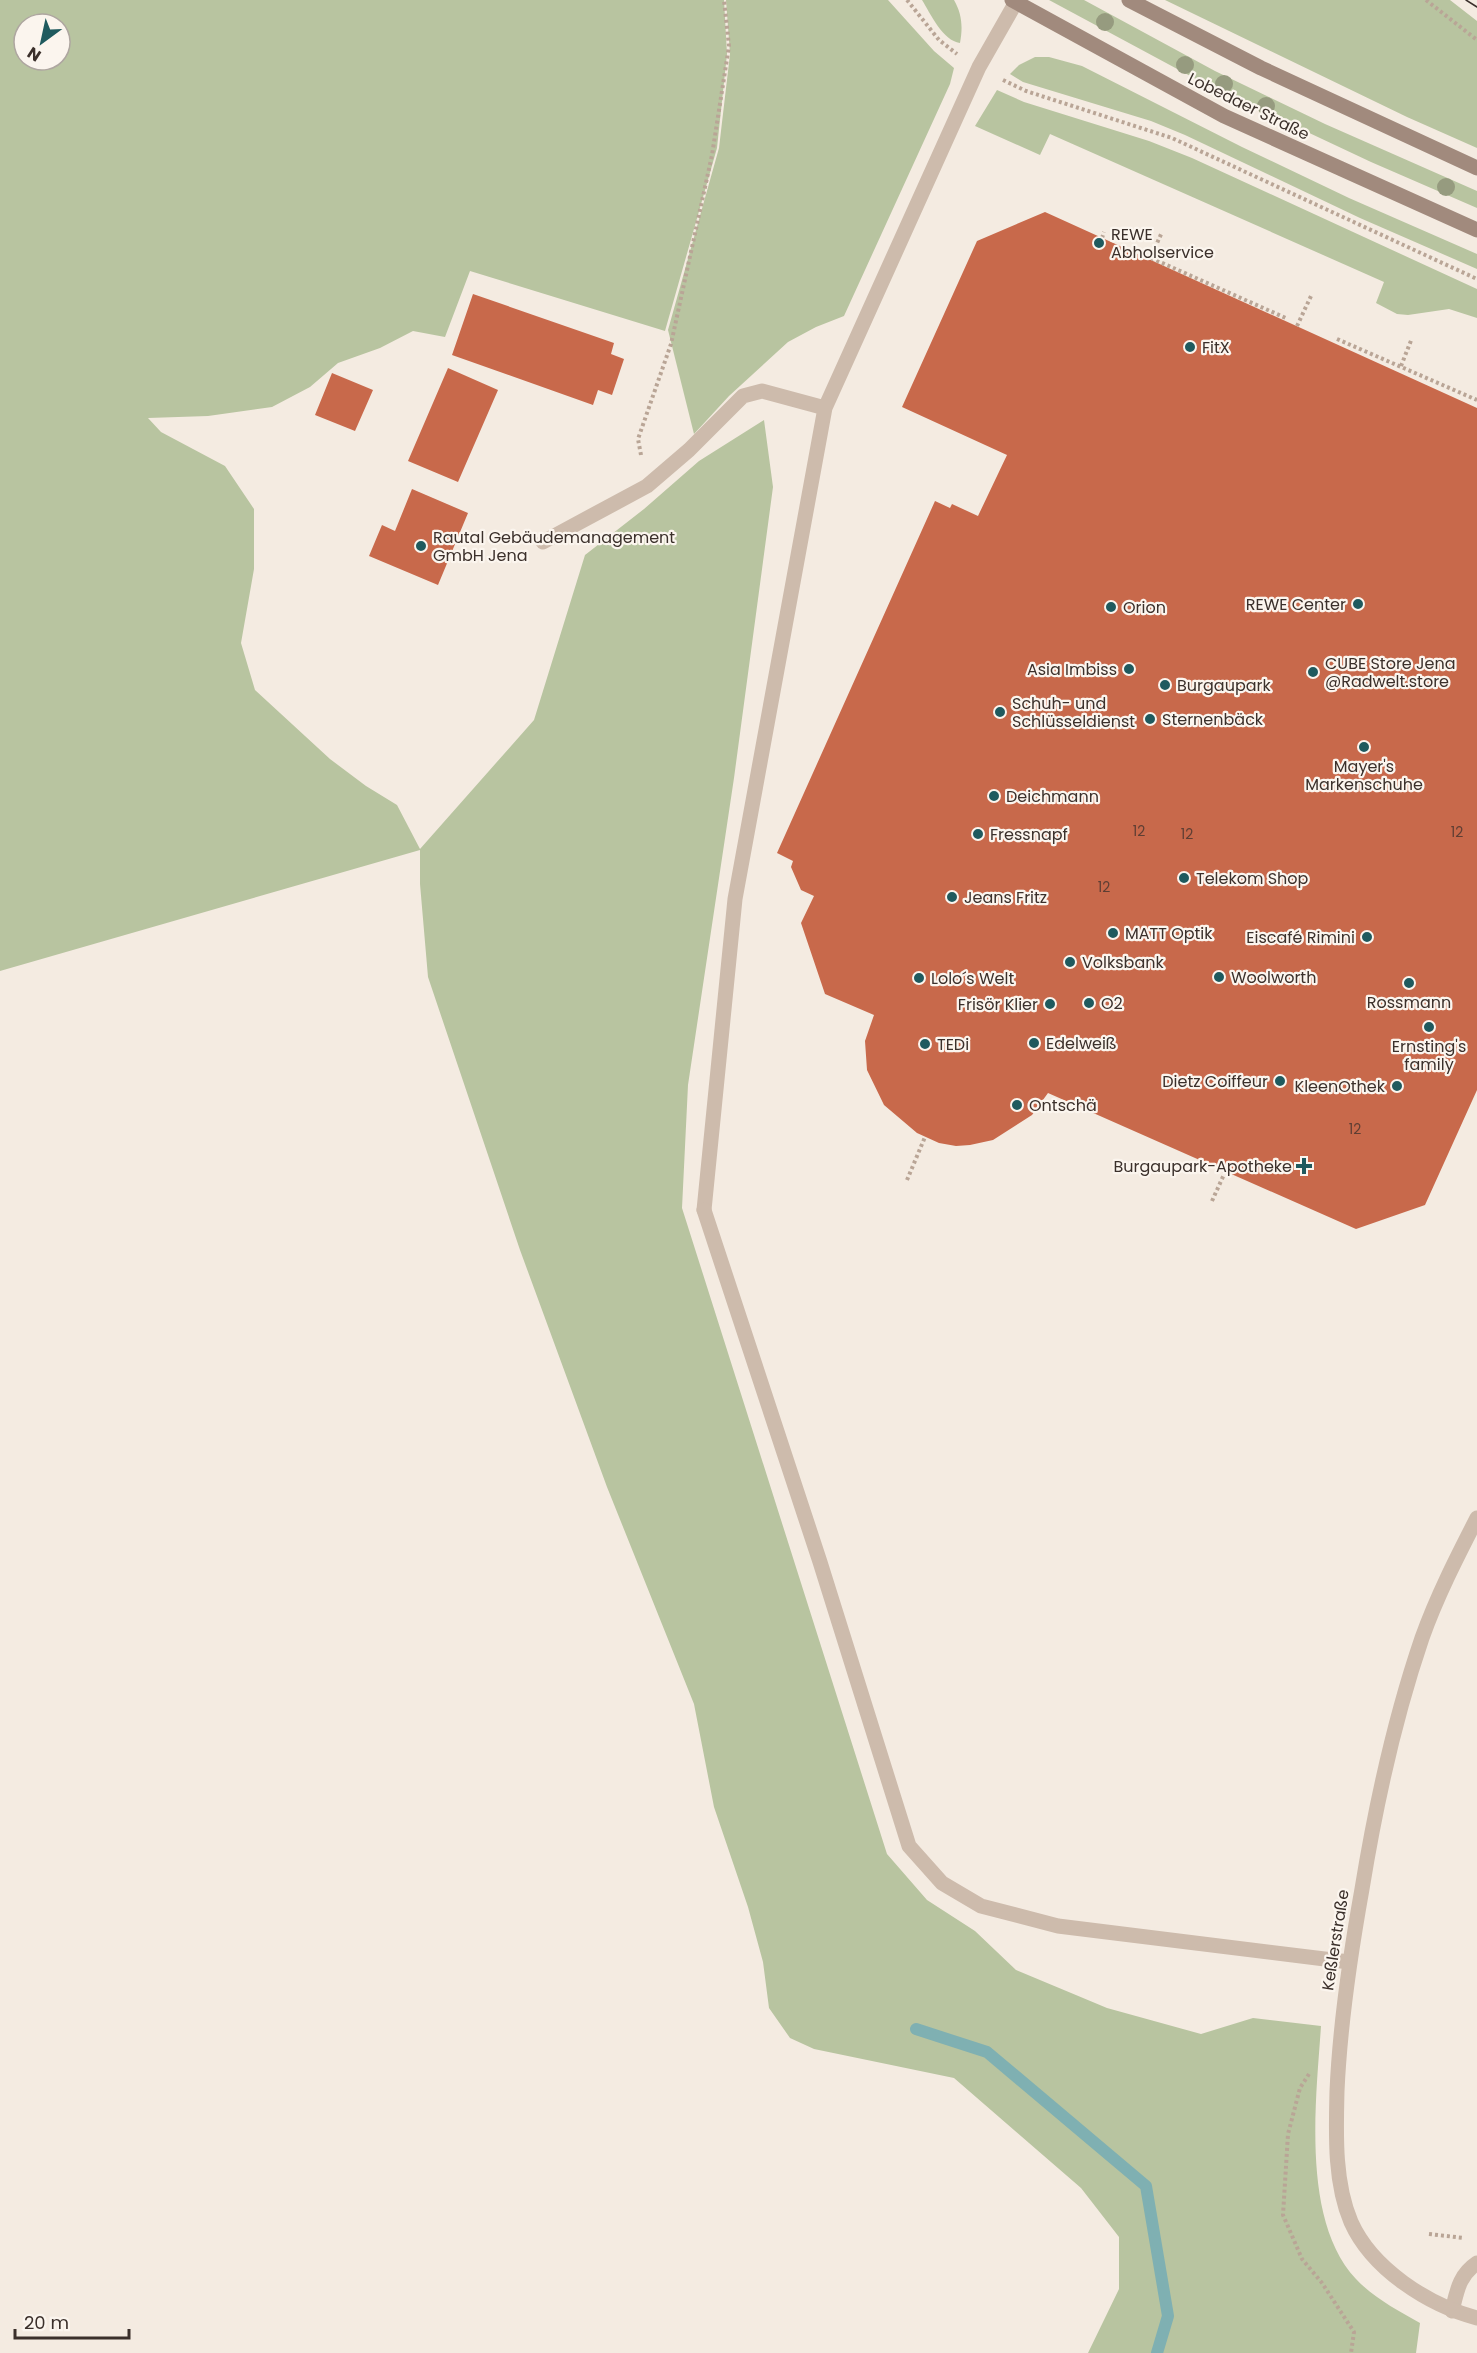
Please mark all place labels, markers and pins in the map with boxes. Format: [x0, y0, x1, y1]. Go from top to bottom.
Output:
place label: REWE Abholservice [1111, 223, 1214, 264]
marker: REWE Abholservice [1092, 236, 1106, 250]
place label: FitX [1202, 336, 1230, 359]
marker: FitX [1183, 340, 1197, 354]
place label: Rautal Gebäudemanagement GmbH Jena [433, 526, 675, 567]
marker: Rautal Gebäudemanagement GmbH Jena [414, 539, 428, 553]
place label: REWE Center [1246, 593, 1346, 616]
place label: Orion [1123, 596, 1166, 619]
marker: REWE Center [1351, 597, 1365, 611]
marker: Orion [1104, 600, 1118, 614]
place label: CUBE Store Jena @Radwelt.store [1325, 652, 1456, 693]
place label: Asia Imbiss [1027, 658, 1117, 681]
marker: Asia Imbiss [1122, 662, 1136, 676]
marker: CUBE Store Jena @Radwelt.store [1306, 665, 1320, 679]
place label: Burgaupark [1177, 674, 1271, 697]
marker: Burgaupark [1158, 678, 1172, 692]
place label: Schuh- und Schlüsseldienst [1012, 692, 1135, 733]
marker: Schuh- und Schlüsseldienst [993, 705, 1007, 719]
place label: Sternenbäck [1162, 708, 1264, 731]
marker: Sternenbäck [1143, 712, 1157, 726]
marker: Mayer's Markenschuhe [1357, 740, 1371, 754]
place label: Mayer's Markenschuhe [1305, 755, 1423, 796]
place label: Deichmann [1006, 785, 1099, 808]
marker: Deichmann [987, 789, 1001, 803]
place label: Fressnapf [990, 823, 1068, 846]
marker: Fressnapf [971, 827, 985, 841]
place label: Telekom Shop [1196, 867, 1309, 890]
marker: Telekom Shop [1177, 871, 1191, 885]
place label: Jeans Fritz [964, 886, 1047, 909]
marker: Jeans Fritz [945, 890, 959, 904]
place label: MATT Optik [1125, 922, 1213, 945]
marker: MATT Optik [1106, 926, 1120, 940]
place label: Eiscafé Rimini [1246, 926, 1355, 949]
marker: Eiscafé Rimini [1360, 930, 1374, 944]
place label: Volksbank [1082, 951, 1164, 974]
marker: Volksbank [1063, 955, 1077, 969]
place label: Woolworth [1231, 966, 1316, 989]
place label: Lolo´s Welt [931, 967, 1014, 990]
marker: Woolworth [1212, 970, 1226, 984]
marker: Lolo´s Welt [912, 971, 926, 985]
marker: Rossmann [1402, 976, 1416, 990]
place label: Rossmann [1367, 991, 1451, 1014]
place label: O2 [1101, 992, 1123, 1015]
place label: Frisör Klier [958, 993, 1038, 1016]
marker: O2 [1082, 996, 1096, 1010]
marker: Frisör Klier [1043, 997, 1057, 1011]
marker: Ernsting's family [1422, 1020, 1436, 1034]
place label: Edelweiß [1046, 1032, 1117, 1055]
place label: TEDi [937, 1033, 969, 1056]
place label: Ernsting's family [1392, 1035, 1466, 1076]
marker: Edelweiß [1027, 1036, 1041, 1050]
marker: TEDi [918, 1037, 932, 1051]
place label: Dietz Coiffeur [1162, 1070, 1268, 1093]
marker: Dietz Coiffeur [1273, 1074, 1287, 1088]
place label: KleenOthek [1295, 1075, 1386, 1098]
marker: KleenOthek [1390, 1079, 1404, 1093]
place label: Ontschä [1029, 1094, 1097, 1117]
marker: Ontschä [1010, 1098, 1024, 1112]
place label: Burgaupark-Apotheke [1113, 1155, 1292, 1178]
marker: Burgaupark-Apotheke [1297, 1159, 1311, 1173]

